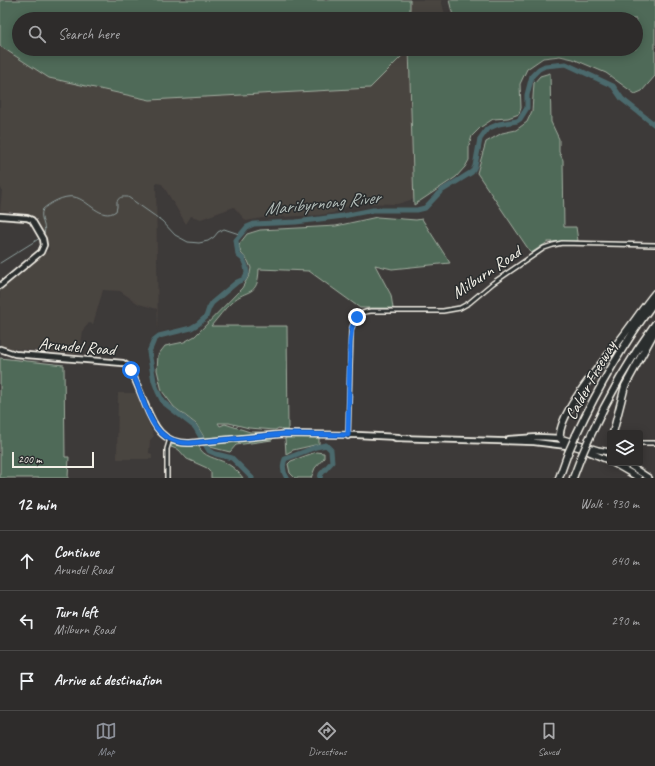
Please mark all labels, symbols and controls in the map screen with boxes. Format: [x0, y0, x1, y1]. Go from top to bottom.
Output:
search box [12, 12, 643, 56]
icon: search [26, 23, 48, 45]
text: Search here [58, 25, 119, 44]
water label: Maribyrnong River [263, 186, 384, 220]
street label: Milburn Road [448, 240, 528, 303]
route end [348, 308, 366, 326]
street label: Arundel Road [38, 333, 119, 361]
street label: Calder Freeway [560, 336, 621, 423]
route start [122, 361, 140, 379]
map controls [607, 430, 643, 466]
button: layers [607, 430, 643, 466]
scale bar [12, 450, 94, 469]
text: 200 m [18, 452, 42, 466]
text: 12 min [16, 494, 56, 515]
text: Walk · 930 m [580, 496, 639, 512]
text: Continue [54, 543, 99, 562]
icon: ahead [16, 550, 38, 572]
text: 640 m [611, 553, 639, 569]
text: Arundel Road [54, 562, 113, 578]
text: Turn left [54, 603, 97, 622]
icon: left [16, 610, 38, 632]
text: 290 m [611, 613, 639, 629]
text: Milburn Road [54, 622, 115, 638]
icon: arrive [16, 670, 38, 692]
text: Arrive at destination [54, 671, 161, 690]
tab: Map [95, 720, 117, 758]
tab: Directions [308, 720, 347, 758]
tab: Saved [538, 720, 560, 758]

